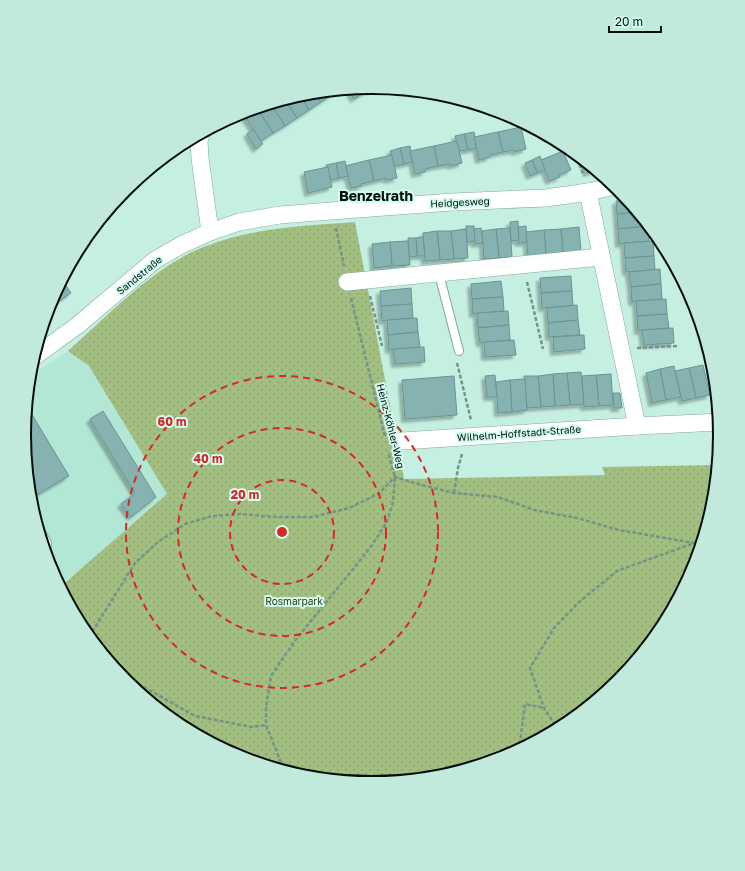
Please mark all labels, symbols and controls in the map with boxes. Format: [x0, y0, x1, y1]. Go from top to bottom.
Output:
scale bar [609, 8, 661, 34]
text: 20 m [615, 14, 643, 29]
district label: Benzelrath [339, 187, 413, 204]
street label: Heidgesweg [430, 194, 490, 210]
street label: Sandstraße [114, 253, 164, 297]
street label: Heinz-Köhler-Weg [375, 382, 407, 470]
text: 60 m [158, 414, 186, 429]
street label: Wilhelm-Hoffstadt-Straße [457, 423, 582, 443]
text: 40 m [194, 451, 222, 466]
text: 20 m [231, 487, 259, 502]
centre of rings [275, 525, 289, 539]
park label: Rosmarpark [265, 595, 323, 607]

